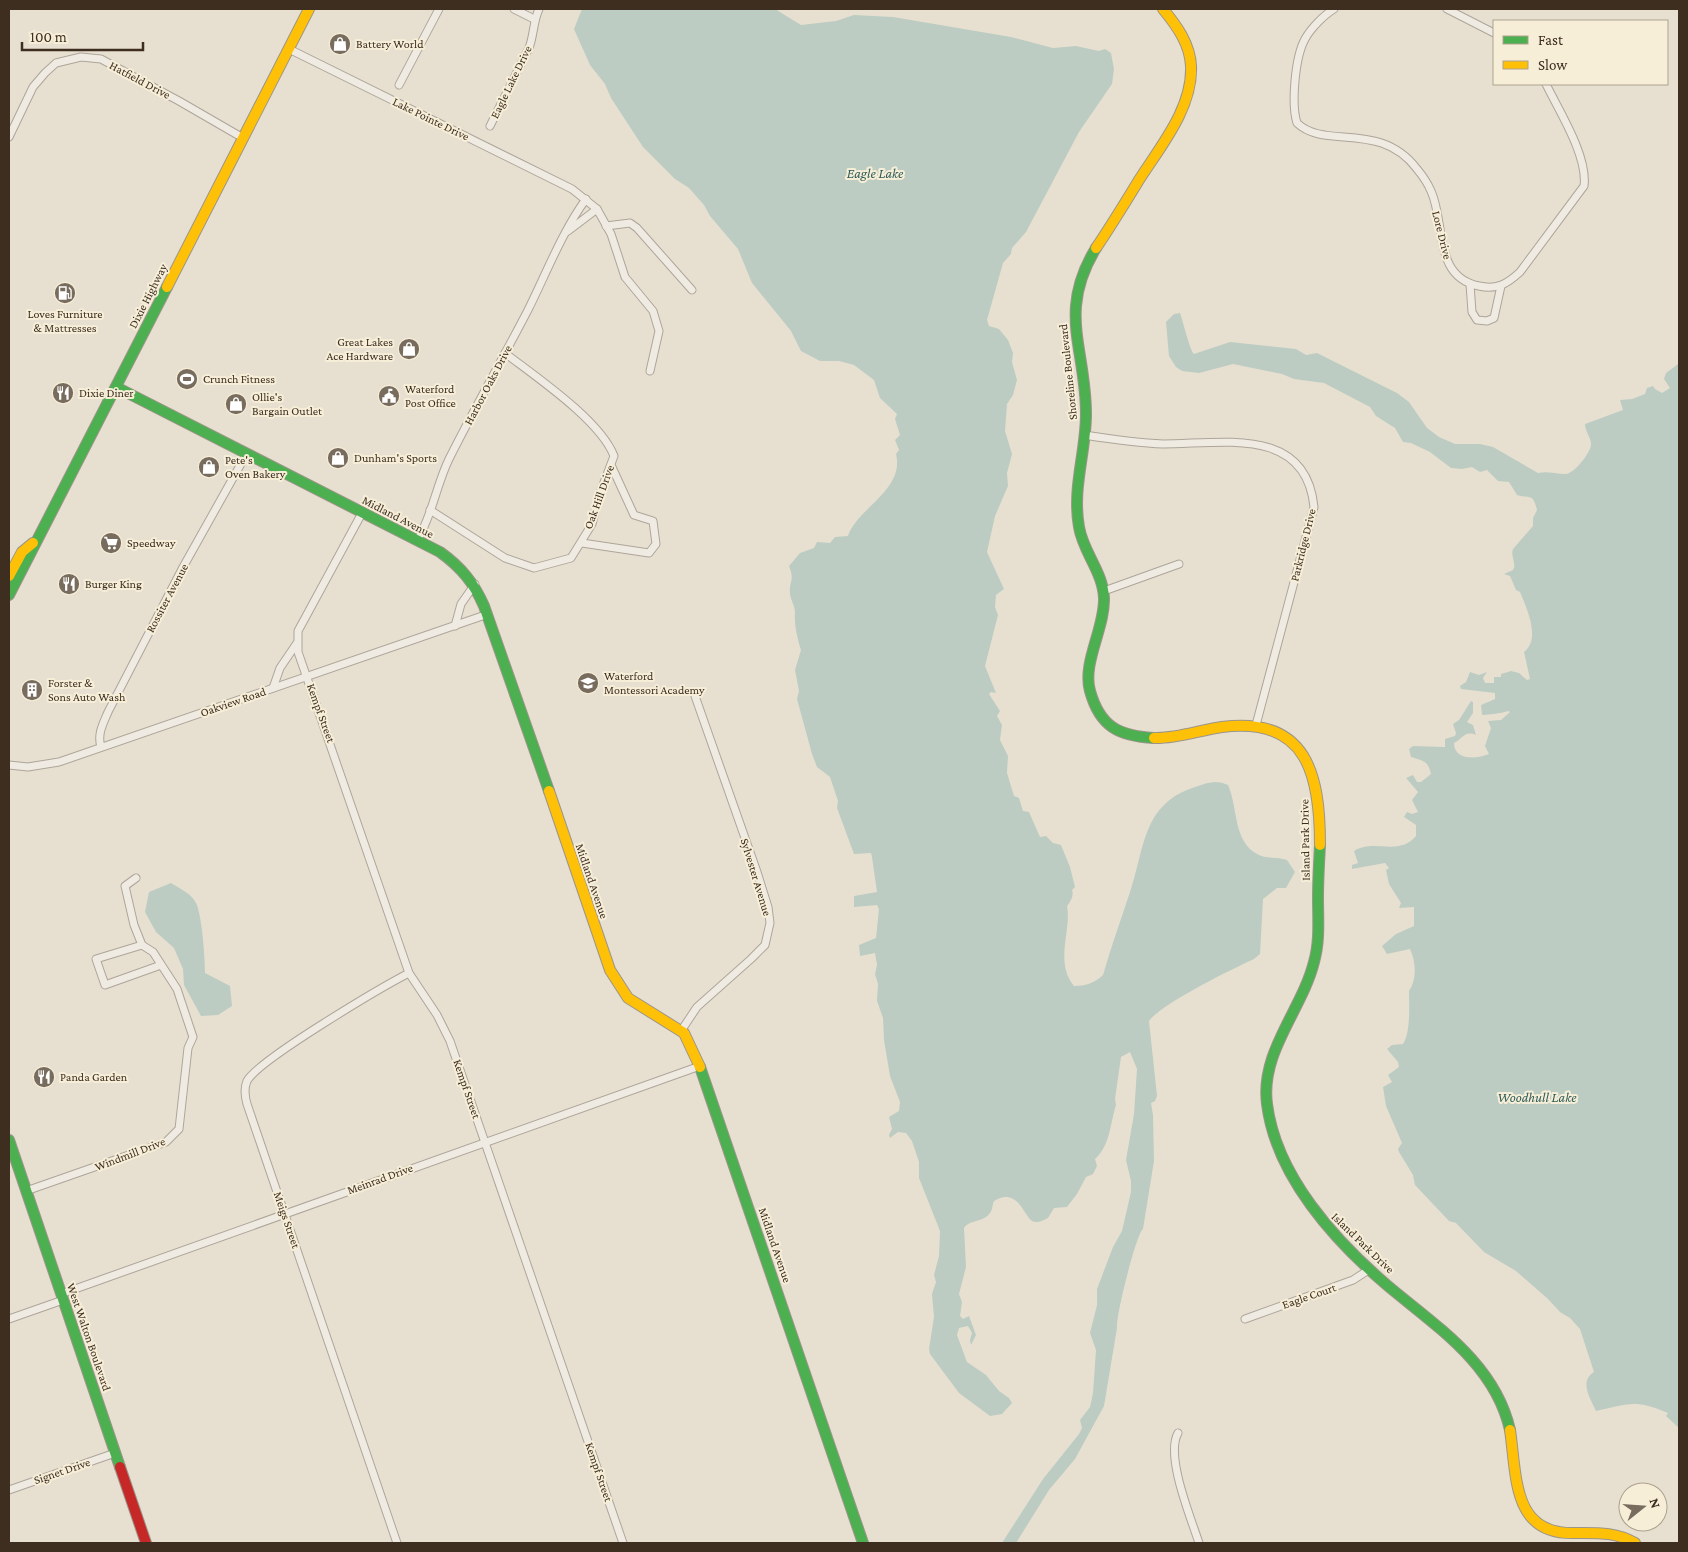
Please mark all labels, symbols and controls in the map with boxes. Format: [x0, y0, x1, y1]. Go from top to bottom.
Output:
scale bar [22, 20, 144, 52]
legend [1493, 20, 1668, 85]
text: 100 m [30, 29, 67, 45]
shop icon: Battery World [328, 32, 352, 56]
text: Fast [1538, 32, 1564, 48]
place label: Battery World [356, 37, 424, 51]
street label: Eagle Lake Drive [487, 43, 535, 121]
text: Slow [1538, 57, 1568, 73]
street label: Hatfield Drive [107, 58, 173, 102]
street label: Lake Pointe Drive [390, 94, 472, 144]
water label: Eagle Lake [847, 165, 904, 181]
street label: Lore Drive [1429, 209, 1455, 261]
street label: Dixie Highway [126, 261, 170, 331]
fuel station icon: Loves Furniture & Mattresses [53, 281, 77, 305]
place label: Loves Furniture & Mattresses [27, 307, 103, 335]
street label: Shoreline Boulevard [1056, 323, 1080, 421]
place label: Great Lakes Ace Hardware [326, 335, 393, 363]
shop icon: Great Lakes Ace Hardware [397, 337, 421, 361]
street label: Harbor Oaks Drive [461, 343, 515, 427]
sports icon: Crunch Fitness [175, 367, 199, 391]
place label: Crunch Fitness [203, 372, 275, 386]
restaurant icon: Dixie Diner [51, 381, 75, 405]
place label: Waterford Post Office [405, 382, 456, 410]
public building icon: Waterford Post Office [377, 384, 401, 408]
place label: Dixie Diner [79, 386, 134, 400]
place label: Ollie's Bargain Outlet [252, 390, 323, 418]
shop icon: Ollie's Bargain Outlet [224, 392, 248, 416]
shop icon: Dunham's Sports [326, 446, 350, 470]
place label: Dunham's Sports [354, 451, 437, 465]
place label: Pete's Oven Bakery [225, 453, 286, 481]
shop icon: Pete's Oven Bakery [197, 455, 221, 479]
street label: Oak Hill Drive [581, 463, 617, 531]
street label: Midland Avenue [360, 493, 436, 541]
street label: Parkridge Drive [1287, 507, 1319, 583]
supermarket icon: Speedway [99, 531, 123, 555]
place label: Speedway [127, 536, 176, 550]
street label: Rossiter Avenue [143, 561, 191, 635]
restaurant icon: Burger King [57, 572, 81, 596]
place label: Burger King [85, 577, 142, 591]
place label: Waterford Montessori Academy [604, 669, 705, 697]
school or university icon: Waterford Montessori Academy [576, 671, 600, 695]
place label: Forster & Sons Auto Wash [48, 676, 126, 704]
building icon: Forster & Sons Auto Wash [20, 678, 44, 702]
street label: Kempf Street [304, 682, 339, 745]
street label: Oakview Road [198, 684, 268, 720]
street label: Island Park Drive [1297, 799, 1313, 881]
street label: Sylvester Avenue [738, 836, 774, 918]
street label: Midland Avenue [573, 842, 611, 920]
street label: Kempf Street [450, 1057, 484, 1122]
restaurant icon: Panda Garden [32, 1065, 56, 1089]
place label: Panda Garden [60, 1070, 128, 1084]
water label: Woodhull Lake [1498, 1089, 1577, 1105]
street label: Windmill Drive [93, 1134, 167, 1174]
street label: Meinrad Drive [345, 1161, 415, 1197]
street label: Meigs Street [271, 1190, 304, 1251]
street label: Midland Avenue [756, 1206, 794, 1284]
street label: Island Park Drive [1329, 1210, 1397, 1276]
street label: Eagle Court [1280, 1280, 1339, 1312]
street label: West Walton Boulevard [64, 1281, 114, 1393]
street label: Kempf Street [582, 1440, 616, 1505]
street label: Signet Drive [32, 1455, 92, 1487]
north arrow [1618, 1482, 1668, 1532]
text: N [1646, 1496, 1665, 1511]

